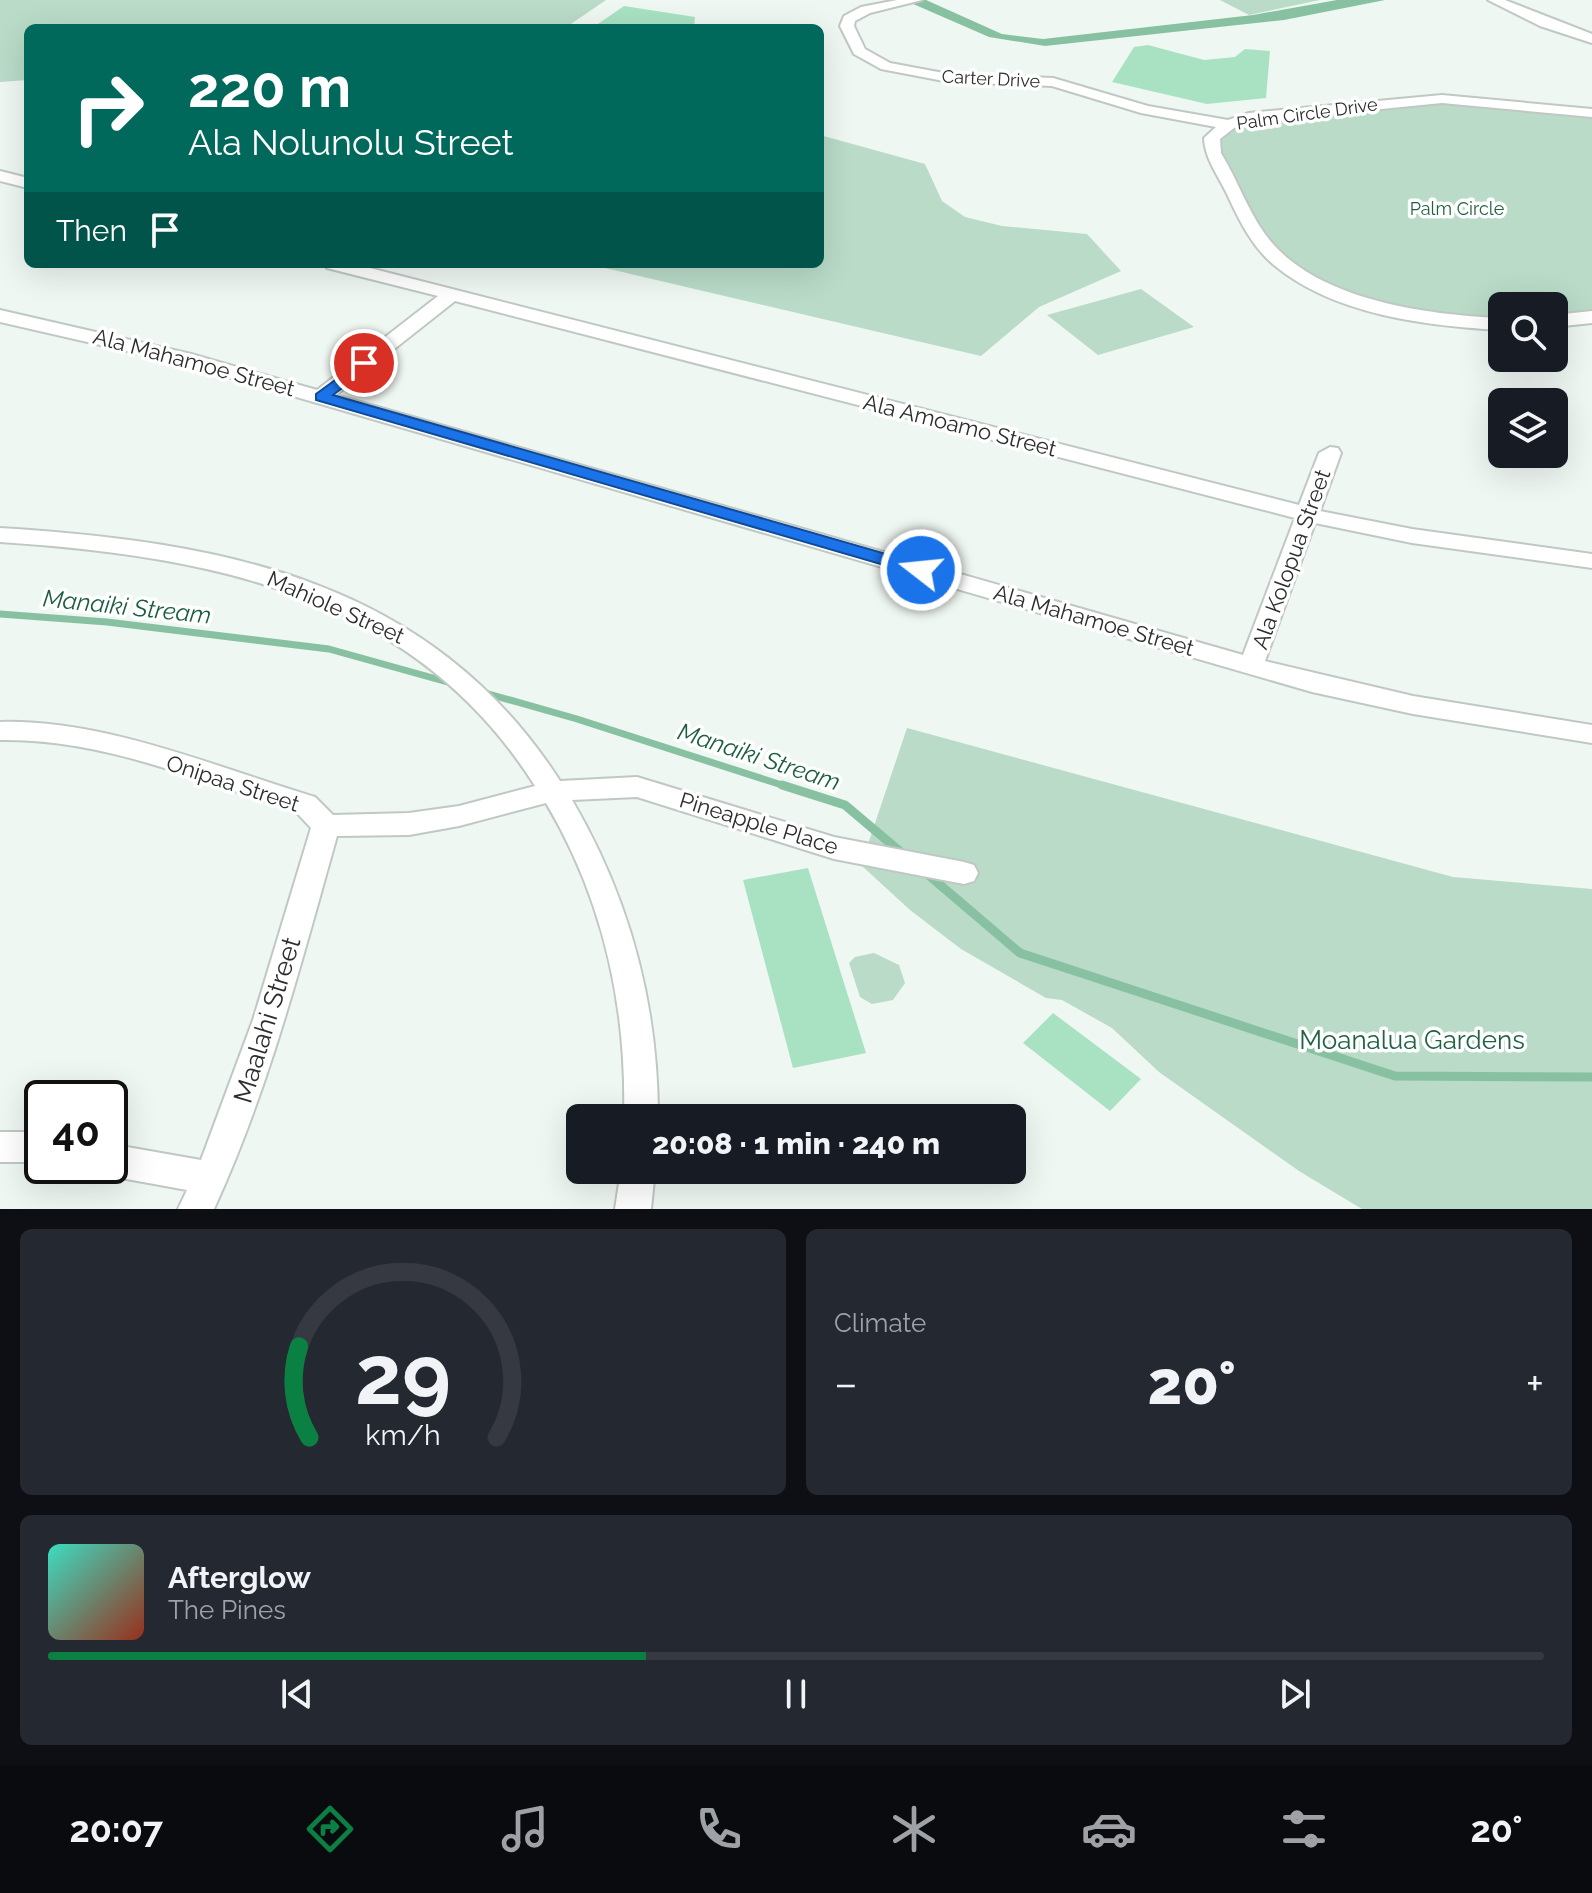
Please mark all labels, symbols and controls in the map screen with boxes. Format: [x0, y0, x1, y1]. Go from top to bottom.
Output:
text: 220 m [188, 54, 351, 120]
icon: right [56, 56, 160, 160]
street label: Carter Drive [941, 65, 1041, 92]
street label: Palm Circle Drive [1235, 93, 1379, 134]
text: Ala Nolunolu Street [188, 121, 514, 163]
park label: Palm Circle [1410, 198, 1505, 219]
icon: arrive [143, 208, 187, 252]
text: Then [56, 213, 127, 248]
map controls [1488, 292, 1568, 468]
button: search [1488, 292, 1568, 372]
street label: Ala Mahamoe Street [91, 323, 298, 402]
pin [330, 329, 398, 397]
icon: arrive [342, 341, 386, 385]
street label: Ala Amoamo Street [861, 388, 1060, 462]
button: layers [1488, 388, 1568, 468]
street label: Ala Kolopua Street [1246, 465, 1336, 652]
position arrow [879, 528, 963, 612]
street label: Mahiole Street [263, 565, 409, 649]
street label: Ala Mahamoe Street [991, 579, 1198, 661]
water label: Manaiki Stream [42, 583, 213, 630]
water label: Manaiki Stream [674, 717, 844, 796]
street label: Onipaa Street [163, 749, 303, 817]
street label: Pineapple Place [677, 787, 841, 859]
street label: Maalahi Street [228, 933, 307, 1107]
park label: Moanalua Gardens [1299, 1025, 1525, 1055]
speed limit sign: 40 [24, 1080, 128, 1184]
text: 20:08 · 1 min · 240 m [652, 1126, 940, 1161]
text: Climate [834, 1308, 926, 1338]
text: 29 [355, 1326, 451, 1423]
text: 20° [1148, 1348, 1236, 1418]
text: − [834, 1358, 858, 1409]
text: + [1526, 1358, 1544, 1409]
text: km/h [365, 1418, 441, 1452]
text: Afterglow [168, 1560, 311, 1595]
text: The Pines [168, 1595, 286, 1625]
icon: previous [275, 1672, 319, 1716]
icon: pause [774, 1672, 818, 1716]
icon: next [1273, 1672, 1317, 1716]
icon: directions [302, 1801, 358, 1857]
icon: music [497, 1801, 553, 1857]
icon: phone [691, 1801, 747, 1857]
icon: climate [886, 1801, 942, 1857]
icon: car [1081, 1801, 1137, 1857]
icon: filters [1276, 1801, 1332, 1857]
text: 20:07 [69, 1808, 163, 1850]
text: 20° [1470, 1808, 1523, 1850]

